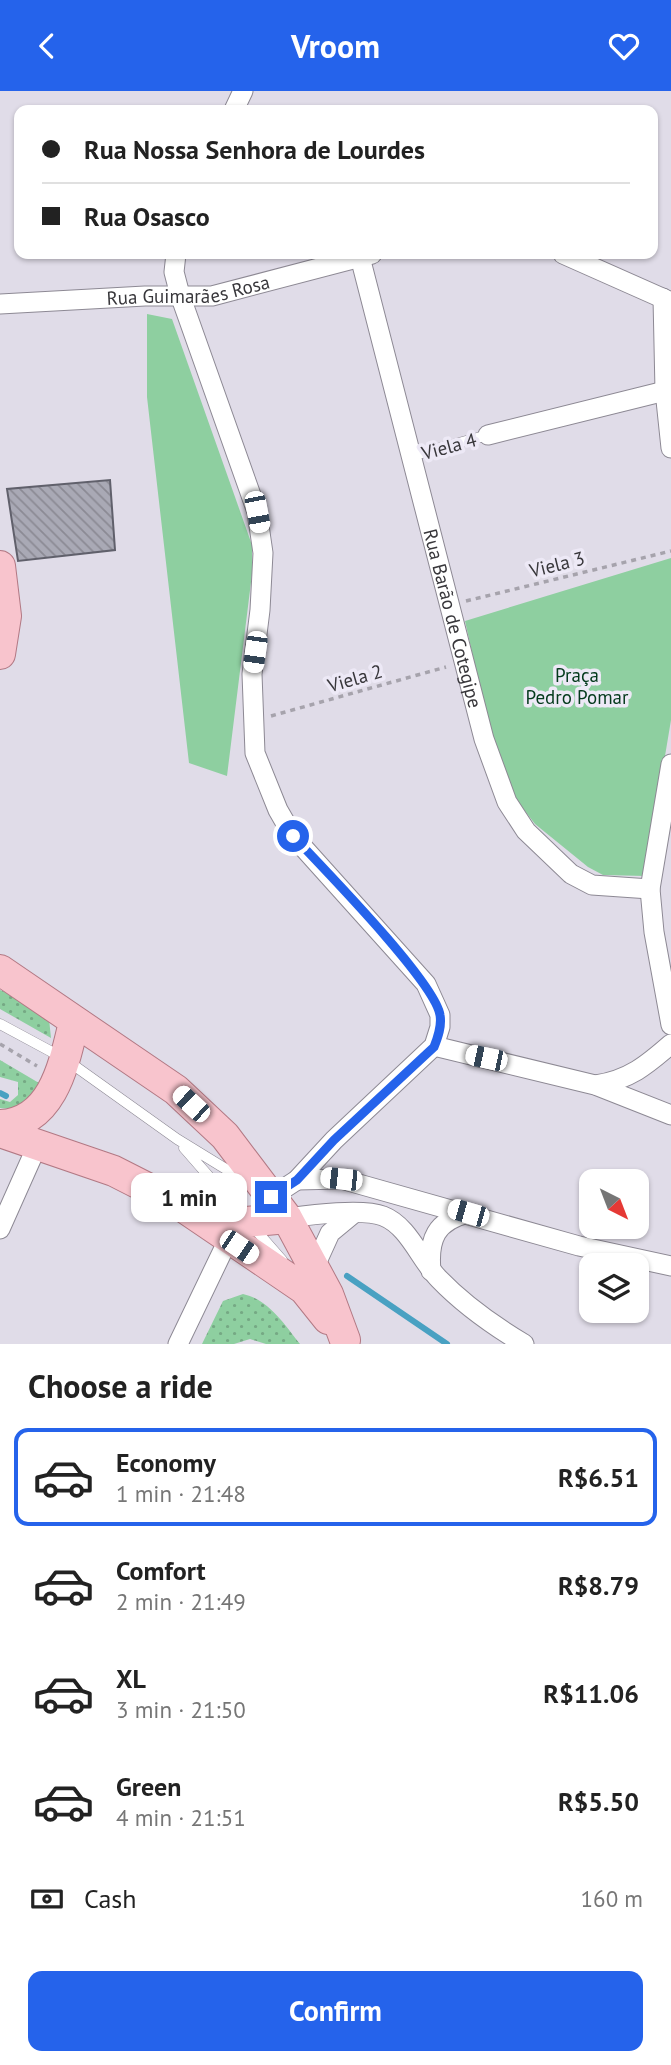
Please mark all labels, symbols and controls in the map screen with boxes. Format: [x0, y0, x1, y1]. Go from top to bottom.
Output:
text: Vroom [291, 25, 380, 67]
icon: back [28, 27, 66, 65]
icon: heart [605, 27, 643, 65]
text: Rua Nossa Senhora de Lourdes [84, 133, 425, 166]
text: Rua Osasco [84, 200, 210, 233]
street label: Rua Guimarães Rosa [106, 269, 272, 310]
street label: Viela 4 [418, 427, 479, 465]
car [243, 489, 272, 535]
street label: Rua Barão de Cotegipe [418, 526, 487, 710]
street label: Viela 3 [526, 546, 587, 583]
car [242, 630, 269, 674]
street label: Viela 2 [324, 659, 385, 698]
park label: Praça Pedro Pomar [526, 663, 629, 709]
route start [277, 820, 309, 852]
car [464, 1043, 509, 1073]
car [169, 1082, 214, 1126]
car [320, 1166, 363, 1192]
north arrow [579, 1169, 649, 1239]
map controls [579, 1169, 649, 1323]
callout: 1 min [131, 1173, 246, 1221]
route end [255, 1181, 287, 1213]
text: 1 min [161, 1183, 217, 1212]
car [445, 1197, 492, 1229]
car [216, 1227, 263, 1267]
button: layers [579, 1253, 649, 1323]
text: Choose a ride [28, 1365, 213, 1407]
icon: car [32, 1446, 95, 1509]
text: Economy [116, 1446, 216, 1479]
text: R$6.51 [558, 1461, 639, 1494]
text: 1 min · 21:48 [116, 1479, 246, 1508]
icon: car [32, 1554, 95, 1617]
text: Comfort [116, 1554, 206, 1587]
text: R$8.79 [558, 1569, 639, 1602]
text: 2 min · 21:49 [116, 1587, 246, 1616]
icon: car [32, 1662, 95, 1725]
text: XL [116, 1662, 146, 1695]
text: R$11.06 [543, 1677, 639, 1710]
text: 3 min · 21:50 [116, 1695, 246, 1724]
icon: car [32, 1770, 95, 1833]
text: Green [116, 1770, 181, 1803]
text: R$5.50 [558, 1785, 639, 1818]
text: 4 min · 21:51 [116, 1803, 246, 1832]
icon: cash [28, 1880, 66, 1918]
text: Cash [84, 1882, 136, 1915]
text: 160 m [581, 1884, 643, 1913]
button: Confirm [28, 1971, 643, 2051]

